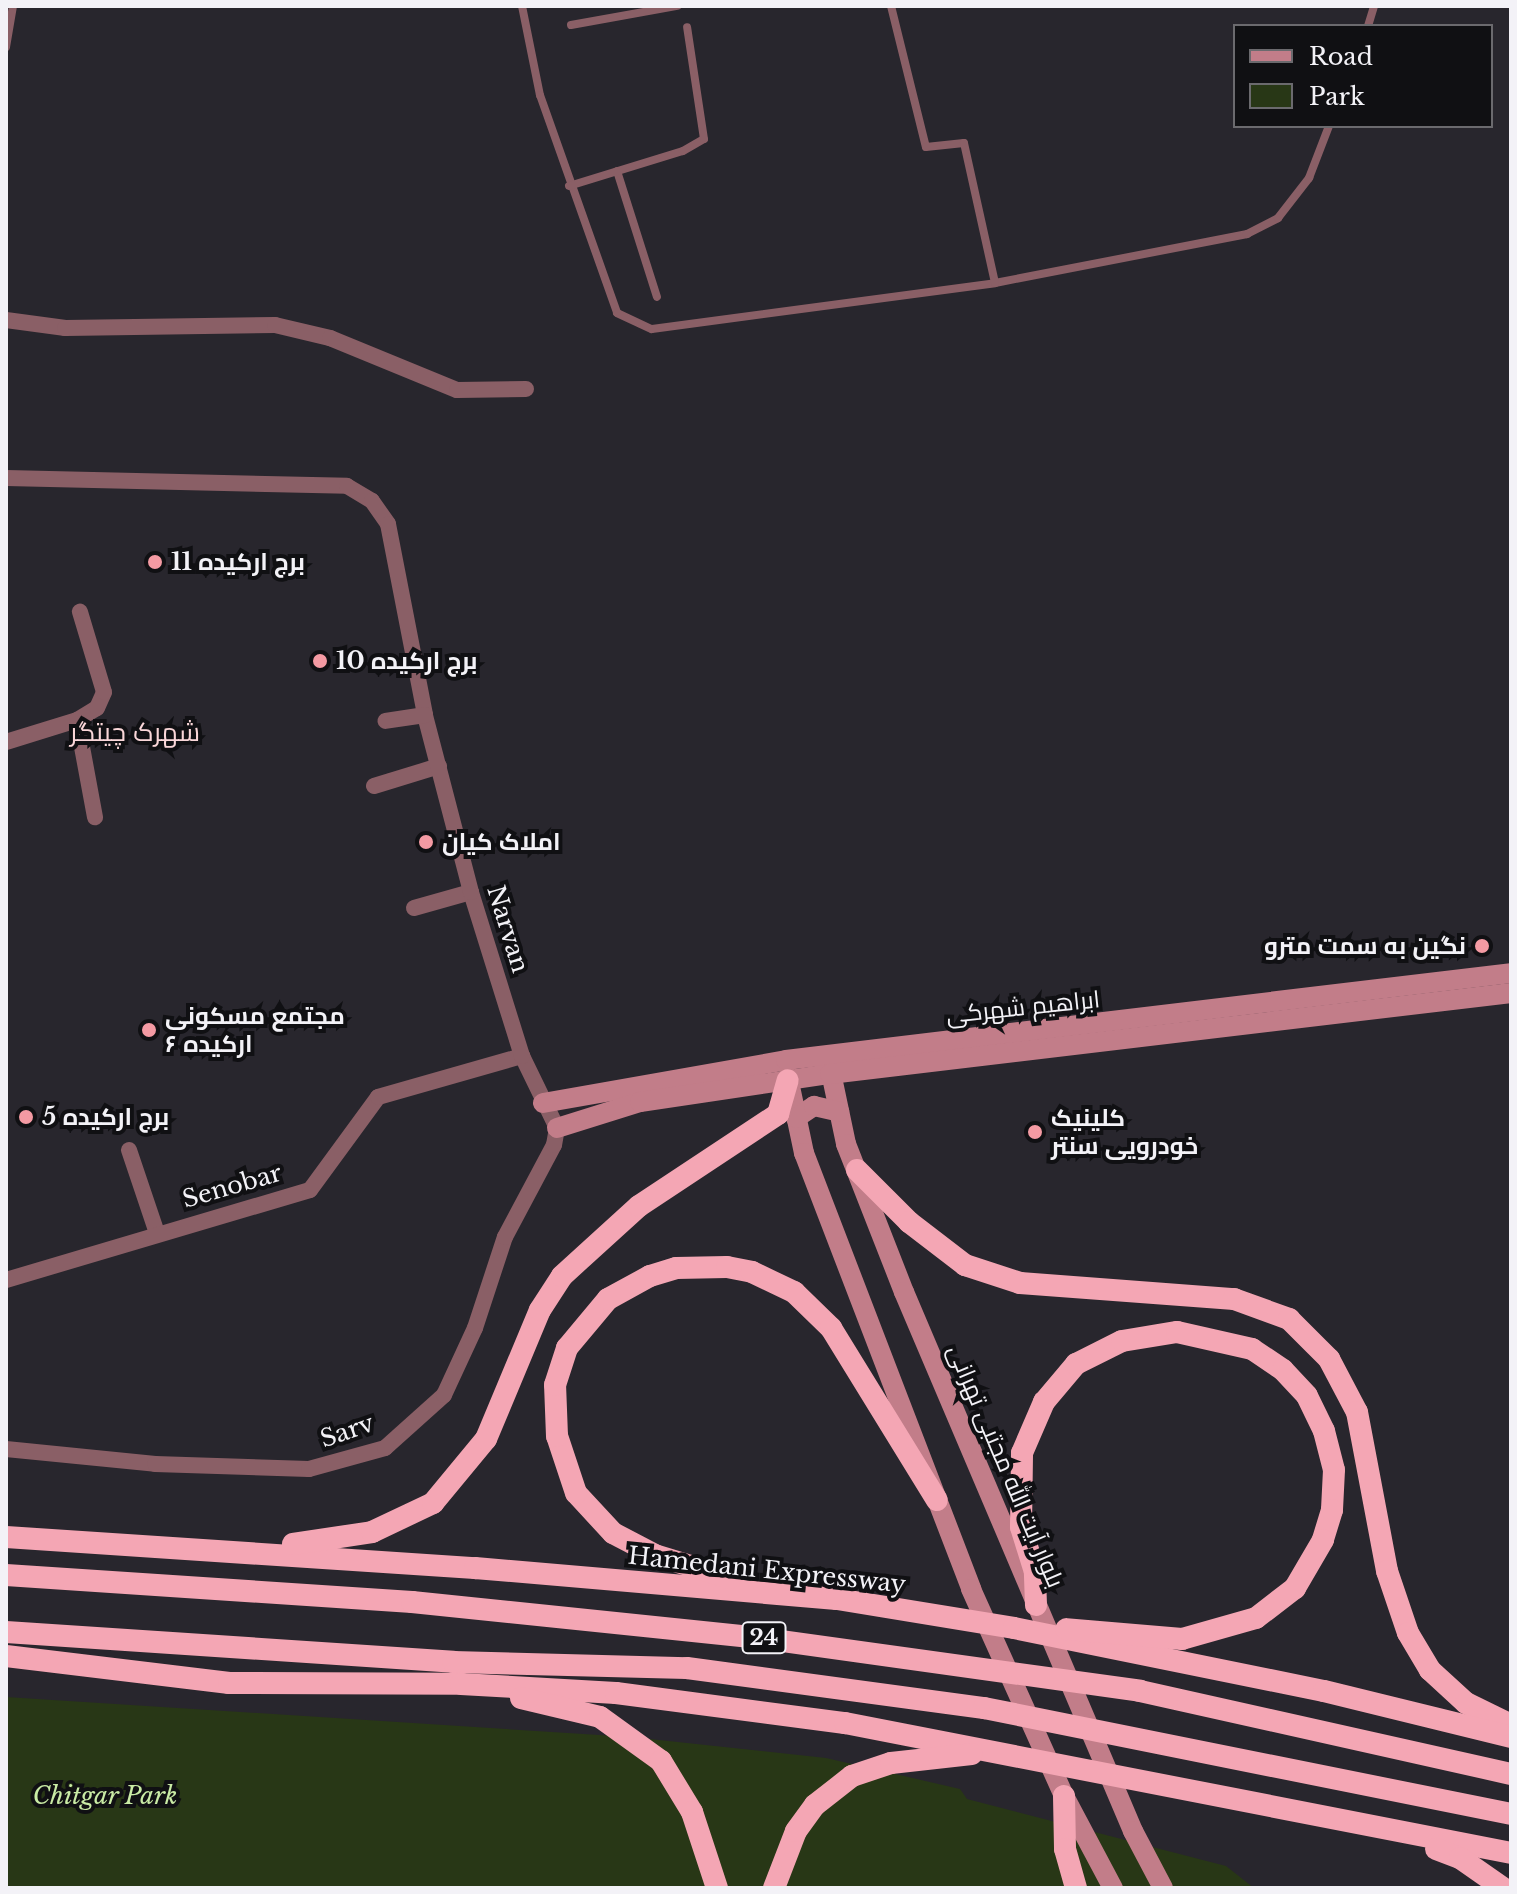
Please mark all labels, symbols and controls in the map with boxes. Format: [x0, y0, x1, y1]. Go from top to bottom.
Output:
legend [1233, 24, 1493, 128]
text: Road [1309, 42, 1373, 71]
text: Park [1309, 82, 1365, 111]
place label: برج ارکیده 11 [171, 548, 305, 576]
marker: برج ارکیده 11 [146, 553, 164, 571]
place label: برج ارکیده 10 [336, 647, 478, 675]
marker: برج ارکیده 10 [311, 652, 329, 670]
district label: شهرک چیتگر [70, 717, 200, 749]
place label: املاک کیان [442, 828, 561, 856]
marker: املاک کیان [417, 833, 435, 851]
street label: Narvan [481, 882, 535, 976]
place label: نگین به سمت مترو [1264, 932, 1466, 960]
marker: نگین به سمت مترو [1473, 937, 1491, 955]
street label: ابراهیم شهرکی [945, 985, 1101, 1029]
place label: مجتمع مسکونی ارکیده ۶ [165, 1002, 345, 1058]
marker: مجتمع مسکونی ارکیده ۶ [140, 1021, 158, 1039]
place label: برج ارکیده 5 [42, 1103, 169, 1131]
place label: کلینیک خودرویی سنتر [1051, 1104, 1198, 1160]
marker: برج ارکیده 5 [17, 1108, 35, 1126]
marker: کلینیک خودرویی سنتر [1026, 1123, 1044, 1141]
street label: Senobar [179, 1158, 285, 1214]
street label: بلوار آیت الله مجتبی تهرانی [942, 1340, 1070, 1592]
street label: Sarv [316, 1408, 378, 1454]
street label: Hamedani Expressway [627, 1541, 907, 1599]
road number: 24 [740, 1620, 788, 1656]
park label: Chitgar Park [32, 1782, 178, 1810]

